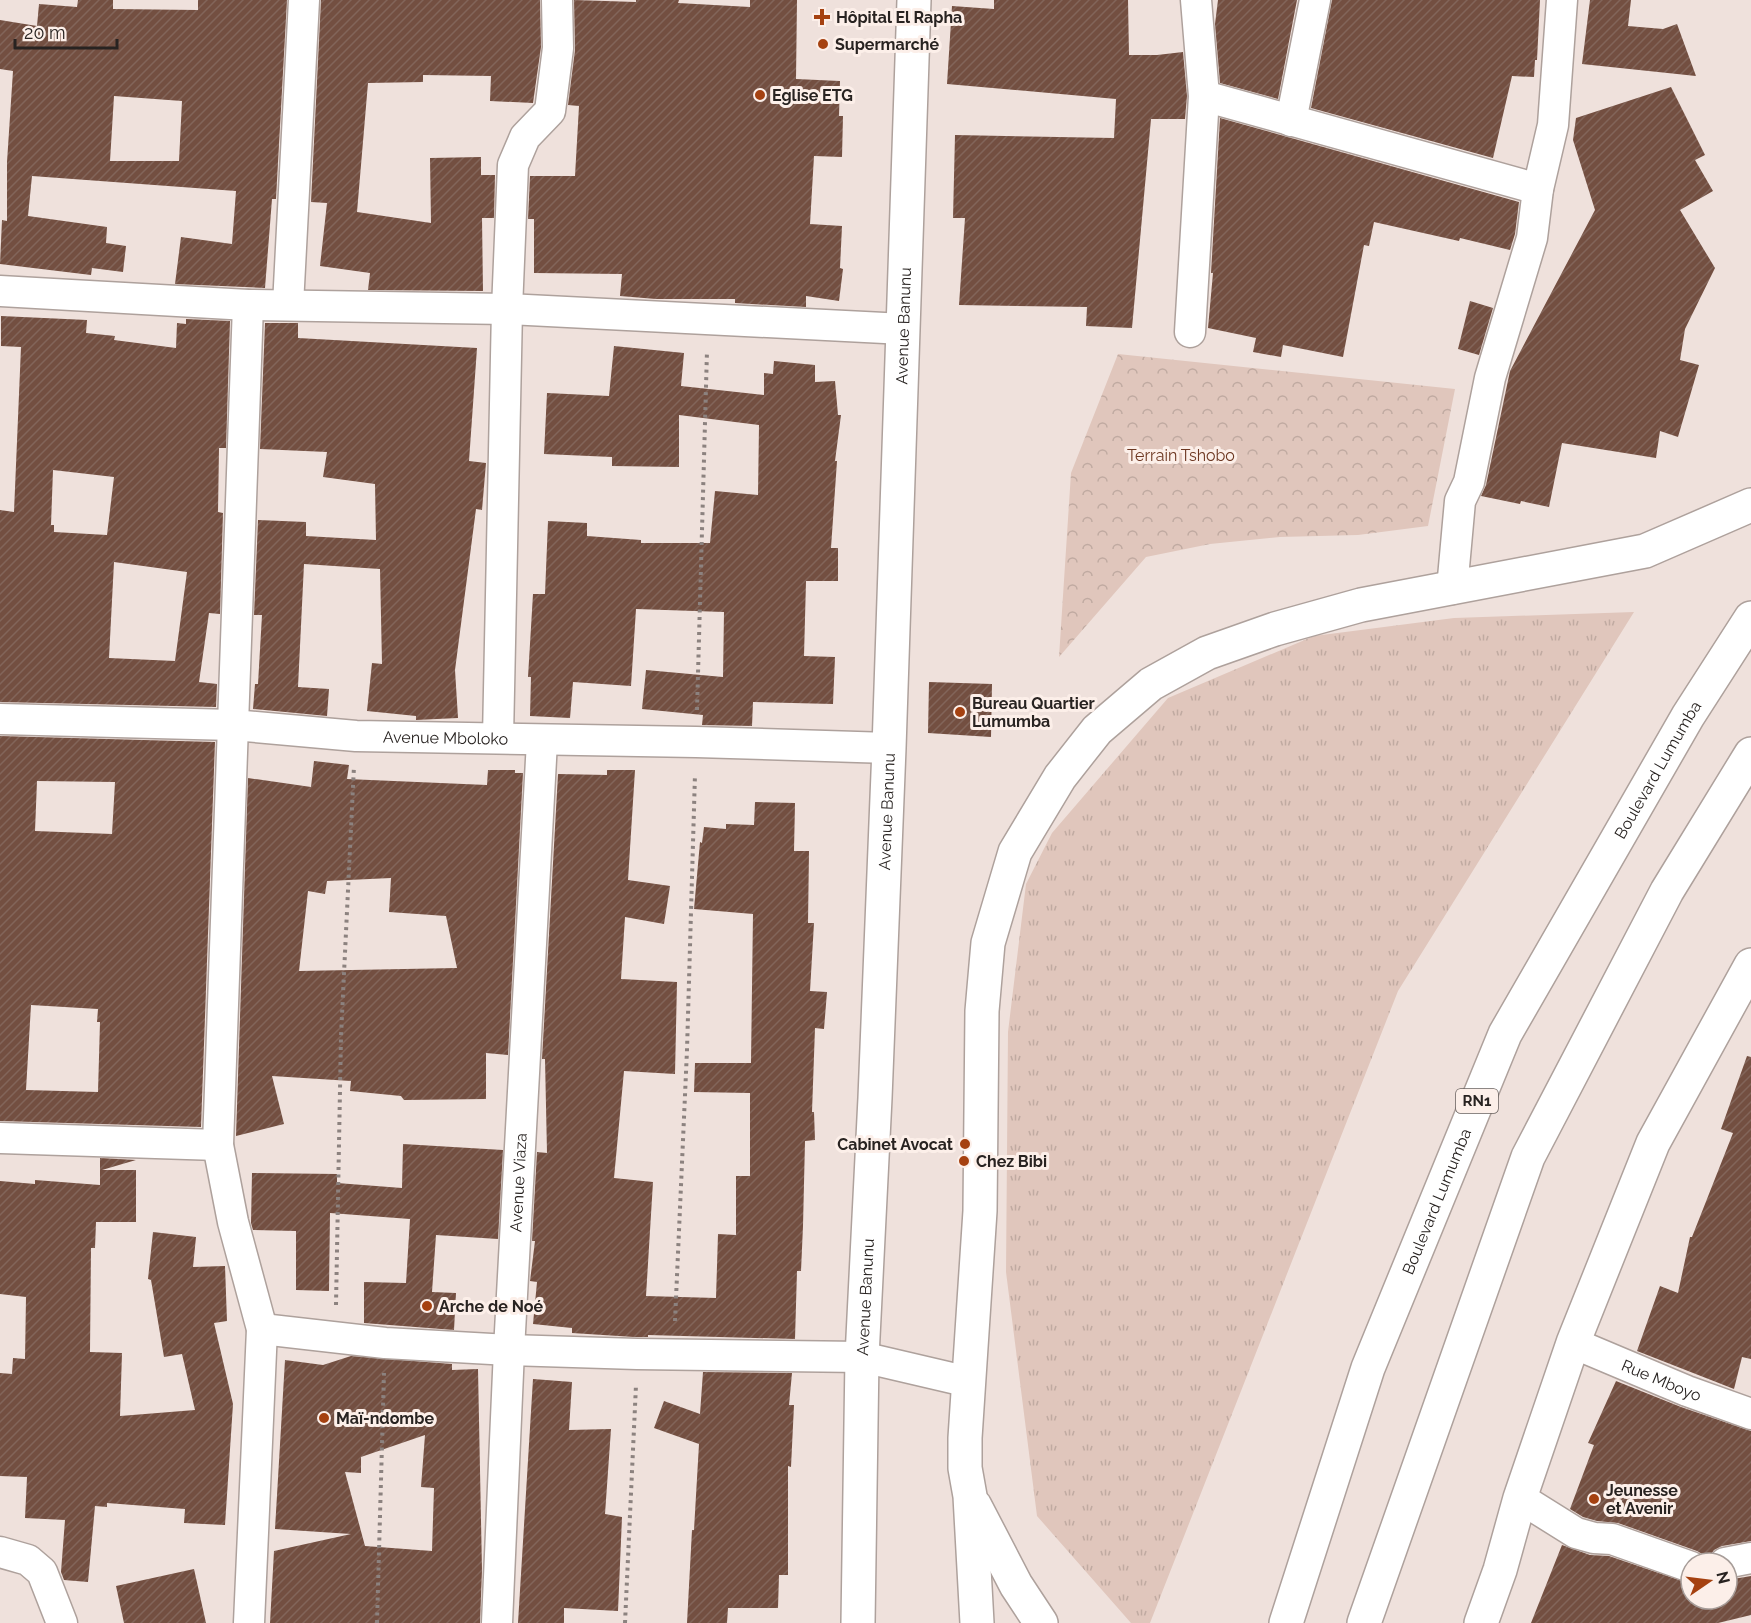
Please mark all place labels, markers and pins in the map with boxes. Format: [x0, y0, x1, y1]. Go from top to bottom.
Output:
marker: Hôpital El Rapha [813, 8, 831, 26]
place label: Hôpital El Rapha [836, 8, 962, 27]
place label: Supermarché [835, 35, 939, 54]
marker: Supermarché [816, 37, 830, 51]
place label: Eglise ETG [772, 86, 853, 105]
marker: Eglise ETG [753, 88, 767, 102]
place label: Bureau Quartier Lumumba [972, 694, 1095, 731]
marker: Bureau Quartier Lumumba [953, 705, 967, 719]
place label: Cabinet Avocat [837, 1135, 953, 1154]
marker: Cabinet Avocat [958, 1137, 972, 1151]
place label: Chez Bibi [976, 1152, 1047, 1171]
marker: Chez Bibi [957, 1154, 971, 1168]
place label: Arche de Noé [439, 1297, 543, 1316]
marker: Arche de Noé [420, 1299, 434, 1313]
place label: Maï-ndombe [336, 1409, 434, 1428]
marker: Maï-ndombe [317, 1411, 331, 1425]
place label: Jeunesse et Avenir [1606, 1481, 1678, 1518]
marker: Jeunesse et Avenir [1587, 1492, 1601, 1506]

